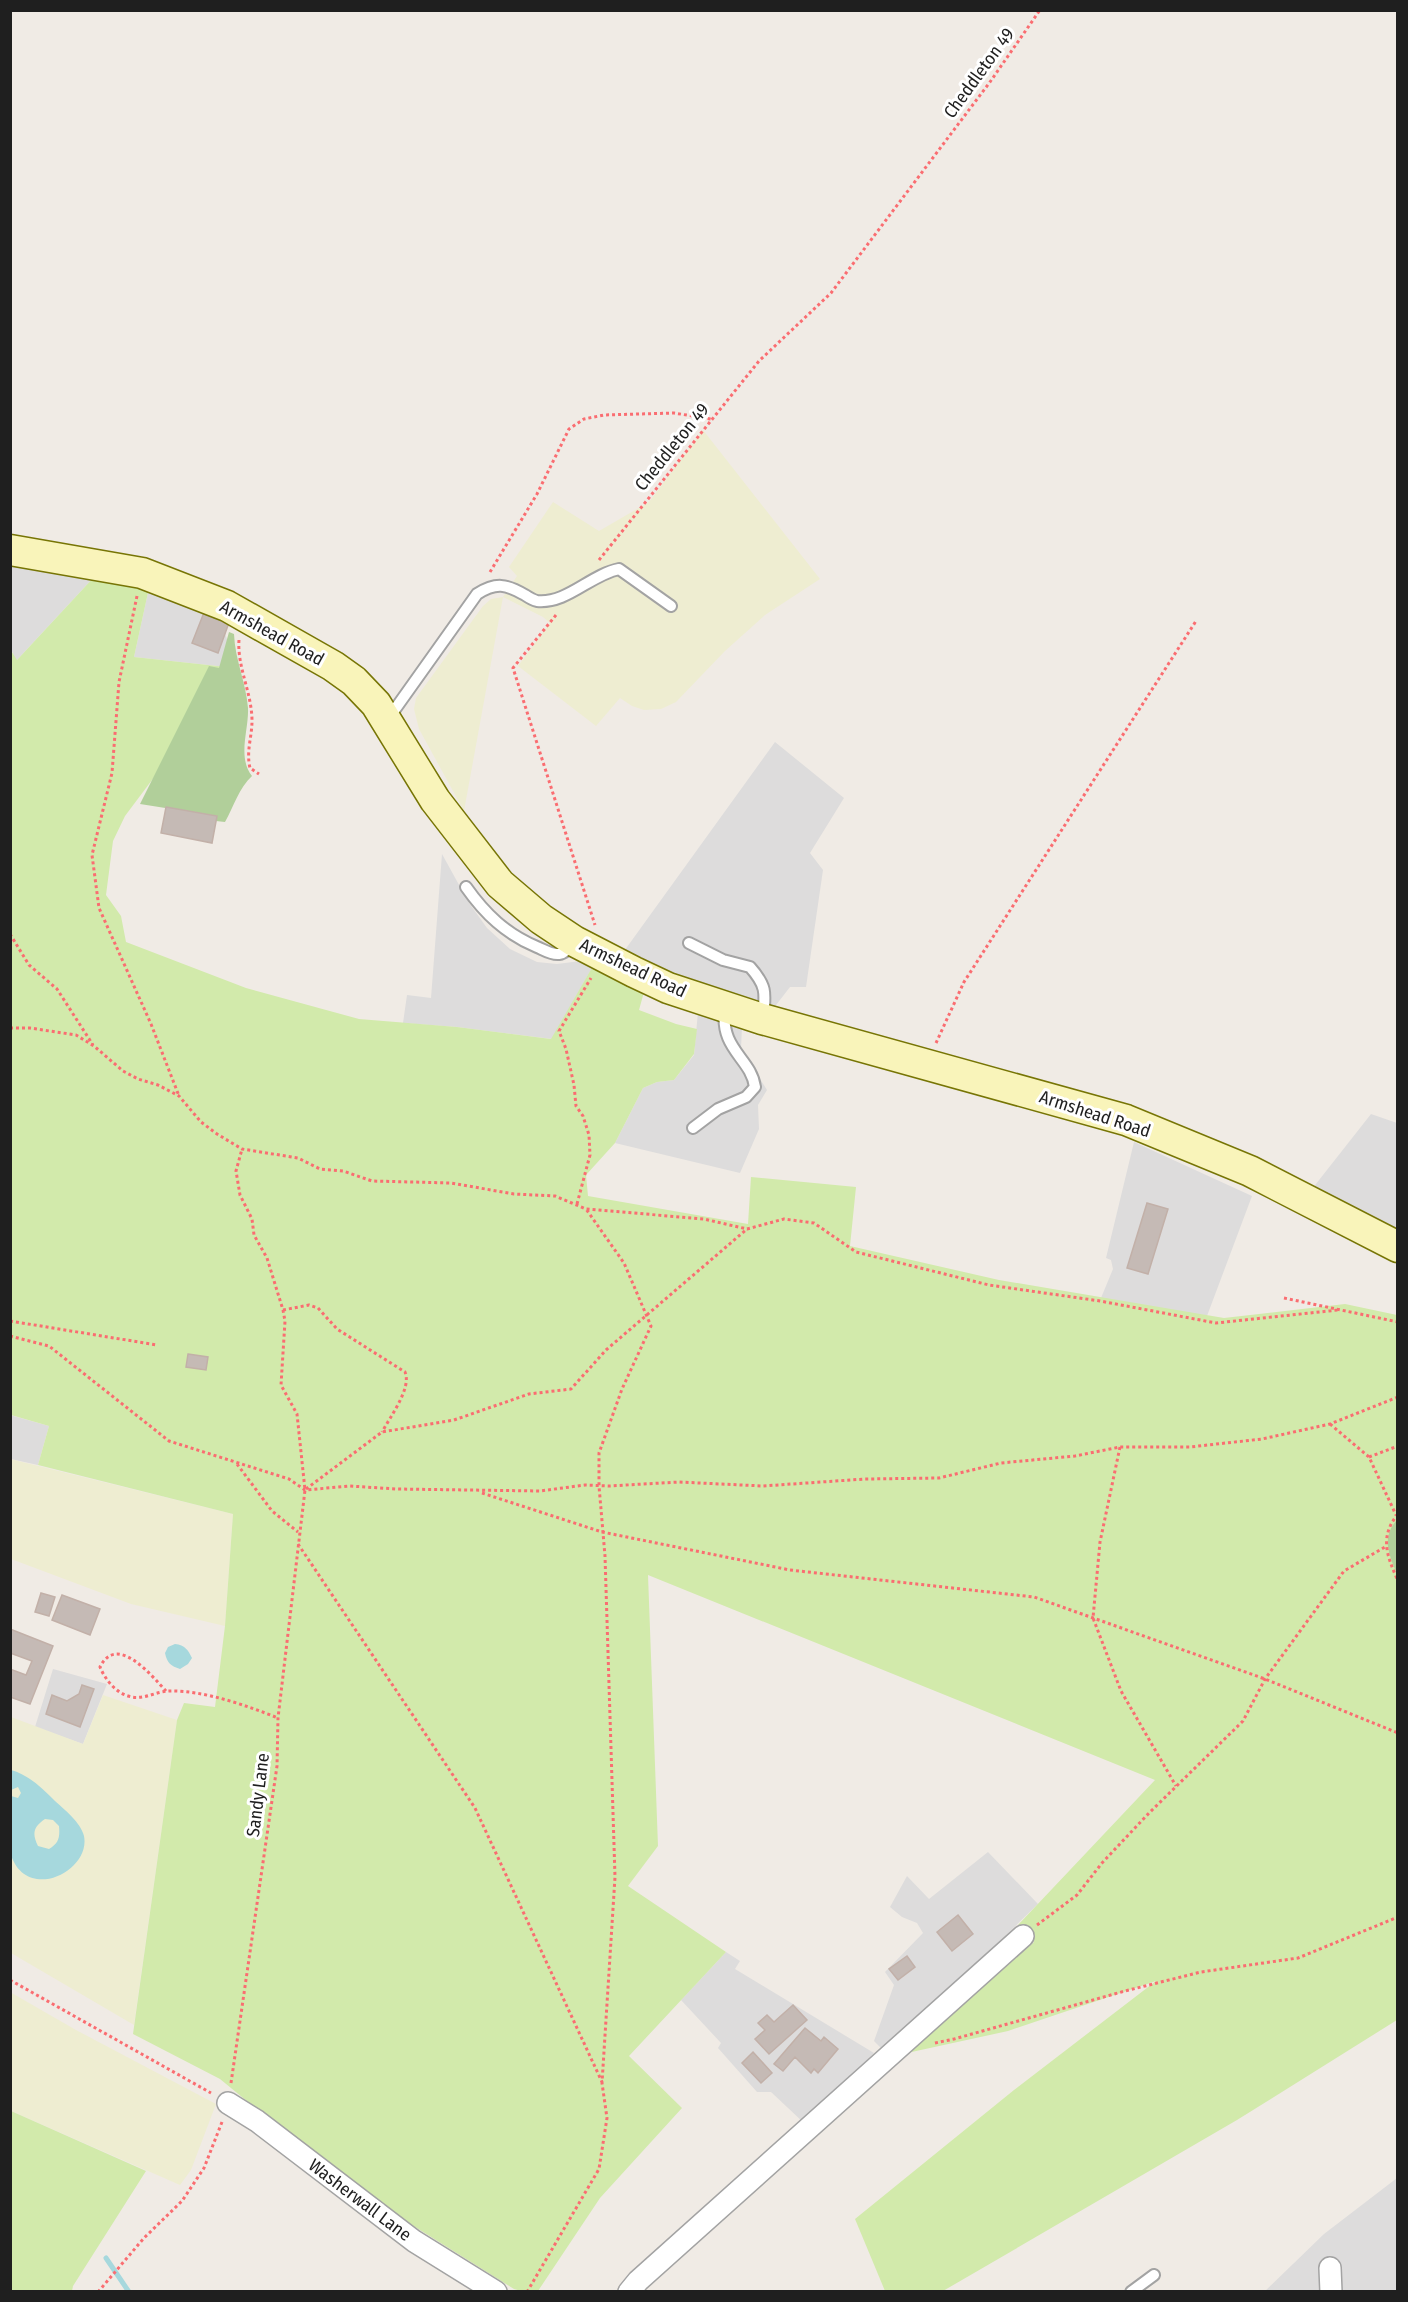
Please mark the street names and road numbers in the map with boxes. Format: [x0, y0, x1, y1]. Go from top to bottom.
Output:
street label: Cheddleton 49 [939, 24, 1019, 122]
street label: Cheddleton 49 [630, 399, 714, 495]
street label: Armshead Road [216, 595, 328, 671]
street label: Armshead Road [576, 934, 690, 1002]
street label: Armshead Road [1037, 1086, 1153, 1142]
street label: Sandy Lane [242, 1752, 274, 1838]
street label: Washerwall Lane [304, 2154, 416, 2246]

